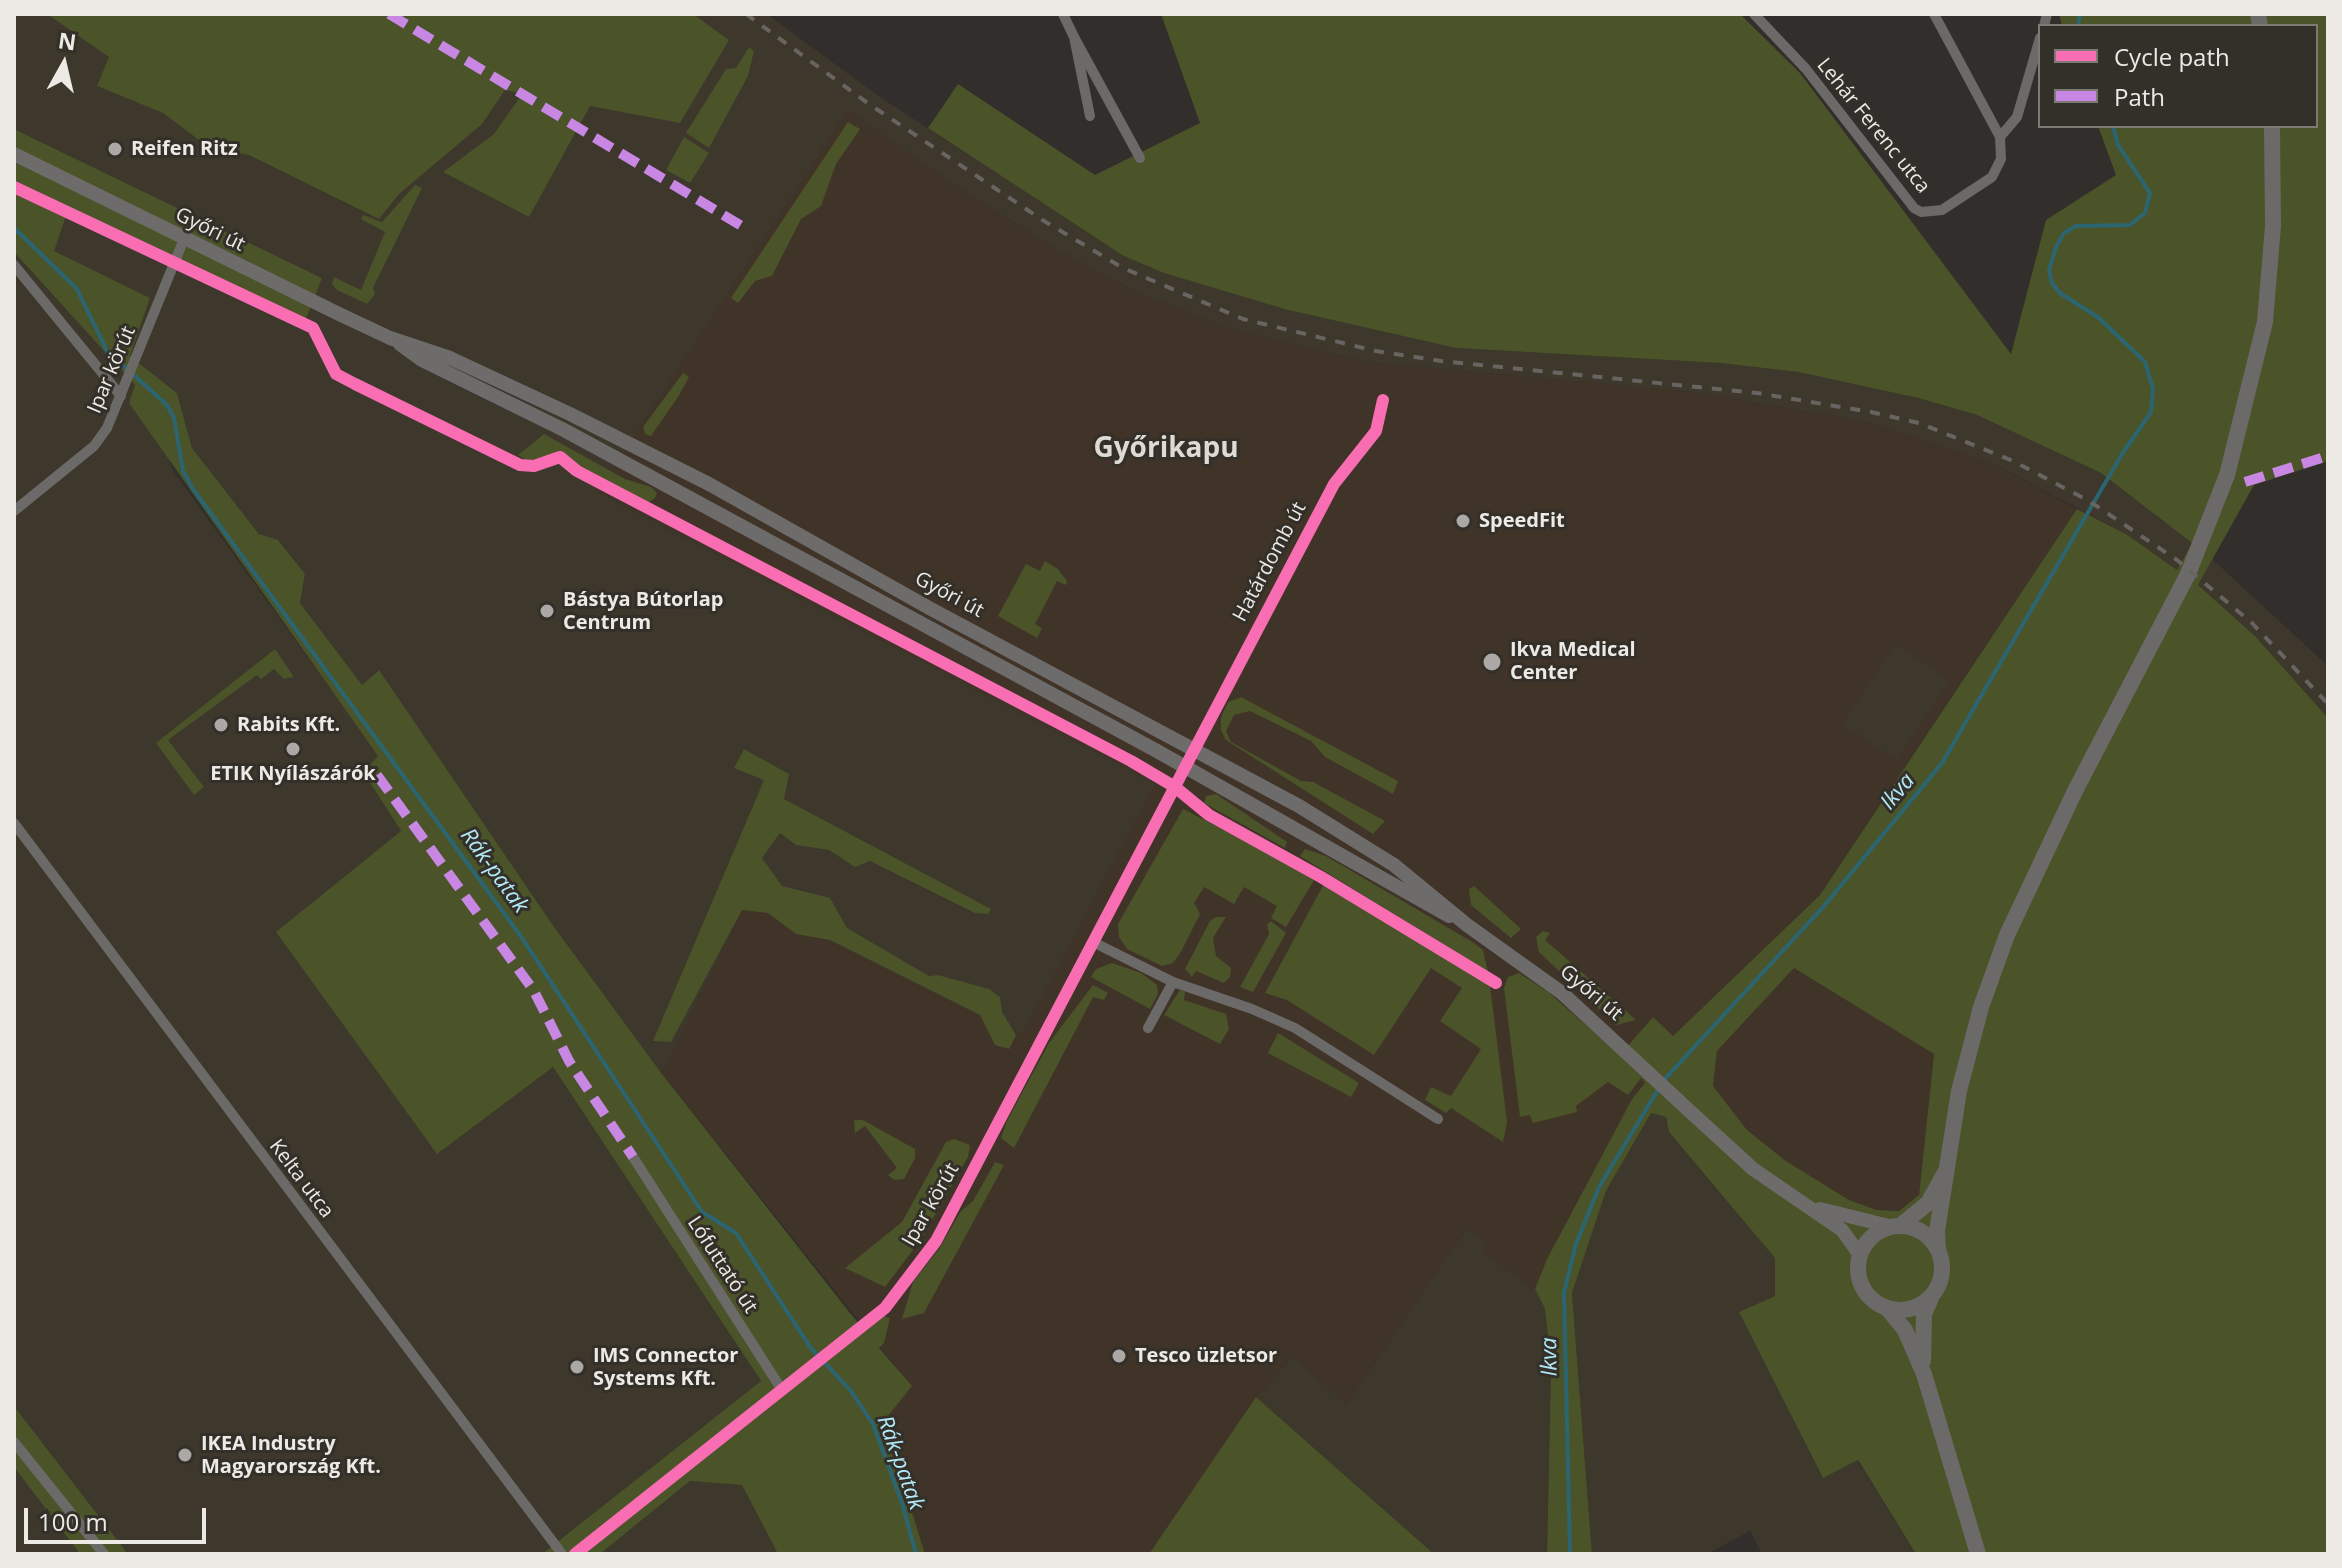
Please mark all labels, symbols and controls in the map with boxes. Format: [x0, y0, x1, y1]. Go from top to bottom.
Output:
north arrow [24, 24, 104, 104]
text: N [56, 24, 78, 56]
legend [2038, 24, 2318, 128]
text: Cycle path [2114, 40, 2230, 73]
street label: Lehár Ferenc utca [1811, 54, 1935, 198]
text: Path [2114, 80, 2165, 113]
place label: Reifen Ritz [131, 137, 238, 161]
marker: Reifen Ritz [106, 140, 124, 158]
street label: Győri út [171, 203, 249, 257]
street label: Ipar körút [83, 323, 141, 417]
district label: Győrikapu [1093, 432, 1239, 466]
street label: Határdomb út [1228, 498, 1312, 626]
place label: SpeedFit [1479, 509, 1565, 533]
marker: SpeedFit [1454, 512, 1472, 530]
street label: Győri út [911, 567, 987, 623]
place label: Bástya Bútorlap Centrum [563, 588, 723, 635]
marker: Bástya Bútorlap Centrum [538, 602, 556, 620]
place label: Ikva Medical Center [1510, 638, 1636, 685]
marker: Ikva Medical Center [1481, 651, 1503, 673]
place label: Rabits Kft. [237, 713, 340, 737]
marker: Rabits Kft. [212, 716, 230, 734]
marker: ETIK Nyílászárók [284, 740, 302, 758]
place label: ETIK Nyílászárók [210, 762, 376, 786]
water label: Ikva [1875, 768, 1921, 816]
water label: Rák-patak [454, 823, 534, 919]
street label: Győri út [1555, 960, 1627, 1026]
street label: Kelta utca [264, 1135, 338, 1223]
street label: Ipar körút [898, 1159, 964, 1251]
street label: Lófuttató út [682, 1212, 762, 1318]
water label: Ikva [1536, 1337, 1564, 1377]
place label: IMS Connector Systems Kft. [593, 1344, 738, 1391]
place label: Tesco üzletsor [1135, 1344, 1277, 1368]
marker: Tesco üzletsor [1110, 1347, 1128, 1365]
marker: IMS Connector Systems Kft. [568, 1358, 586, 1376]
water label: Rák-patak [871, 1412, 929, 1514]
place label: IKEA Industry Magyarország Kft. [201, 1432, 381, 1479]
marker: IKEA Industry Magyarország Kft. [176, 1446, 194, 1464]
scale bar [28, 1492, 210, 1542]
text: 100 m [38, 1505, 108, 1538]

